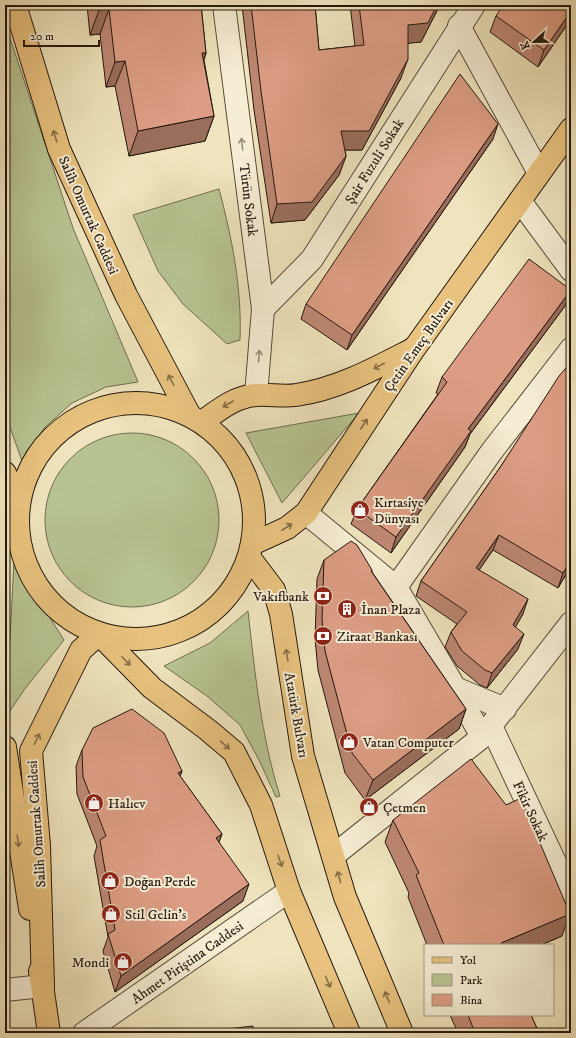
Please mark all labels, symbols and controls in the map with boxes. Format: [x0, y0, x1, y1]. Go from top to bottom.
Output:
scale bar [24, 22, 99, 48]
north arrow [514, 22, 554, 62]
text: 20 m [30, 29, 54, 44]
text: K [518, 39, 534, 52]
street label: Şair Fuzuli Sokak [341, 115, 408, 208]
one-way arrow [51, 130, 58, 143]
one-way arrow [238, 138, 246, 151]
street label: Salih Omurtak Caddesi [54, 154, 122, 278]
street label: Türün Sokak [235, 163, 261, 238]
street label: Çetin Emeç Bulvarı [380, 295, 458, 396]
one-way arrow [256, 350, 263, 363]
one-way arrow [373, 363, 385, 371]
one-way arrow [166, 374, 174, 386]
one-way arrow [222, 401, 234, 409]
one-way arrow [360, 419, 368, 430]
place label: Kırtasiye Dünyası [374, 494, 424, 528]
shop icon: Kırtasiye Dünyası [349, 499, 371, 521]
one-way arrow [281, 523, 292, 531]
bank icon: Vakıfbank [312, 585, 334, 607]
place label: Vakıfbank [252, 588, 309, 606]
building icon: İnan Plaza [336, 598, 358, 620]
place label: İnan Plaza [361, 601, 421, 619]
bank icon: Ziraat Bankası [312, 625, 334, 647]
place label: Ziraat Bankası [337, 628, 418, 646]
one-way arrow [283, 649, 291, 662]
one-way arrow [121, 657, 131, 666]
street label: Atatürk Bulvarı [280, 671, 312, 760]
shop icon: Vatan Computer [338, 731, 360, 753]
one-way arrow [34, 733, 41, 745]
place label: Vatan Computer [362, 734, 454, 752]
one-way arrow [220, 740, 231, 749]
street label: Salih Omurtak Caddesi [24, 759, 50, 888]
street label: Fikir Sokak [508, 778, 552, 845]
shop icon: Halıev [83, 792, 105, 814]
place label: Halıev [108, 795, 146, 813]
shop icon: Çetmen [358, 796, 380, 818]
place label: Çetmen [383, 799, 427, 817]
one-way arrow [14, 834, 22, 847]
one-way arrow [276, 855, 284, 867]
shop icon: Doğan Perde [99, 870, 121, 892]
one-way arrow [335, 870, 342, 883]
place label: Doğan Perde [124, 873, 196, 891]
shop icon: Stil Gelin's [100, 903, 122, 925]
place label: Stil Gelin's [125, 906, 187, 924]
street label: Ahmet Piriştina Caddesi [128, 917, 247, 1008]
legend [424, 944, 554, 1016]
shop icon: Mondi [112, 951, 134, 973]
text: Yol [460, 953, 477, 968]
place label: Mondi [72, 954, 109, 972]
text: Park [460, 973, 482, 988]
one-way arrow [325, 976, 332, 988]
one-way arrow [383, 992, 390, 1004]
text: Bina [460, 993, 483, 1008]

